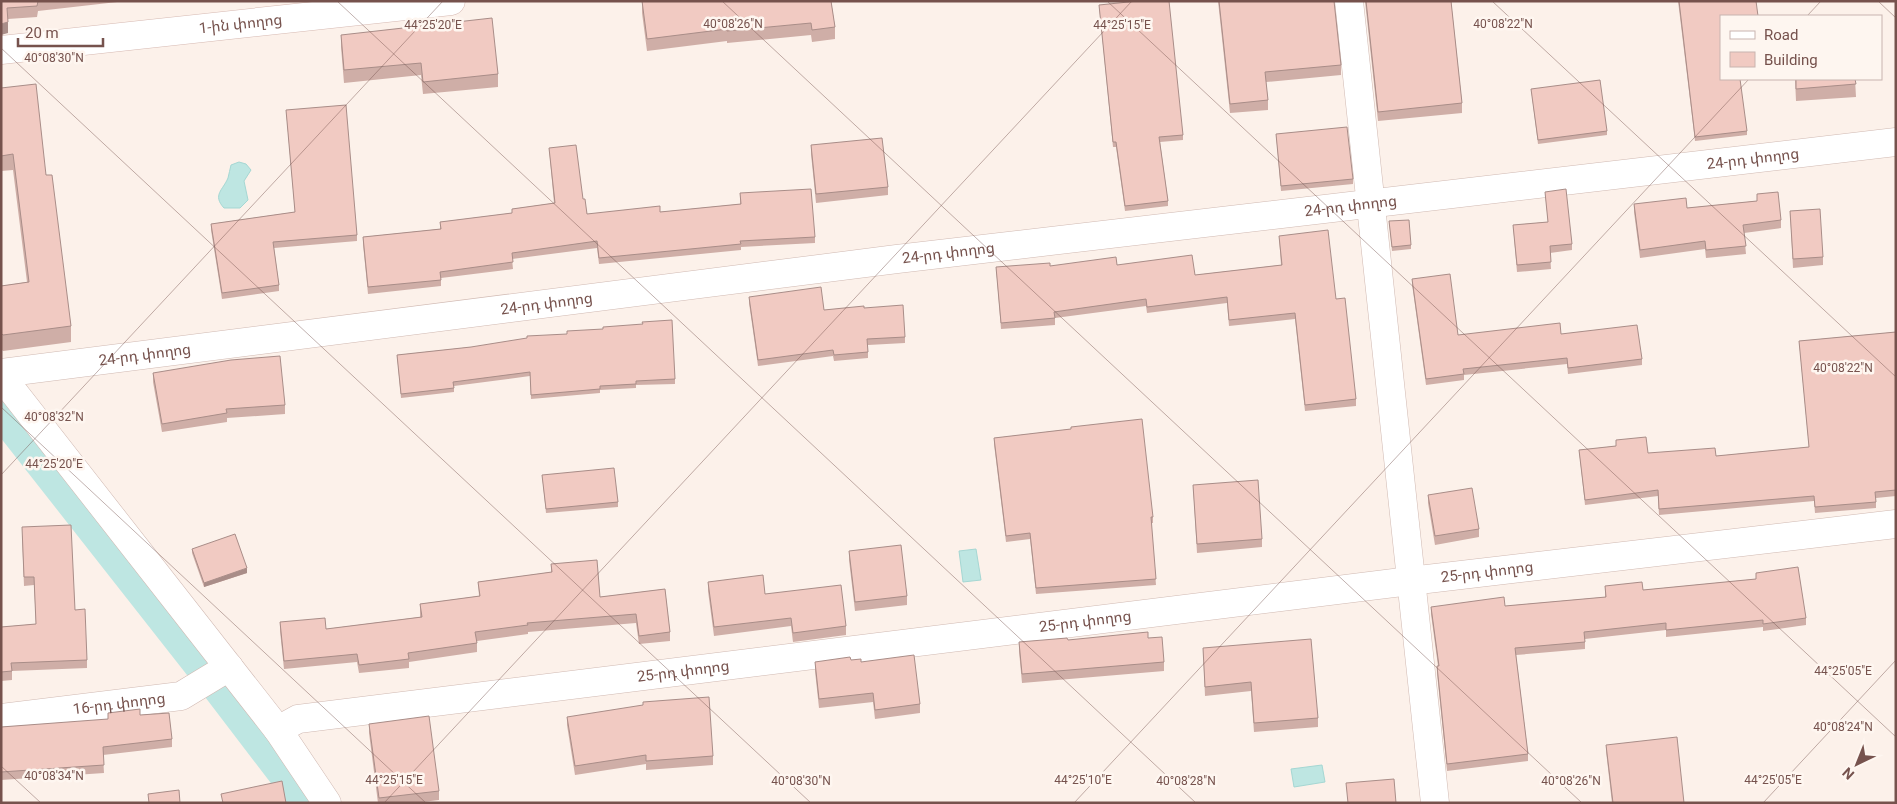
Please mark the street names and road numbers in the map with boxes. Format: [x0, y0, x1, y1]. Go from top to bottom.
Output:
street label: 1-ին փողոց [198, 10, 283, 37]
street label: 24-րդ փողոց [1706, 144, 1800, 173]
street label: 24-րդ փողոց [1303, 192, 1398, 220]
street label: 24-րդ փողոց [901, 239, 996, 267]
street label: 24-րդ փողոց [499, 289, 594, 318]
street label: 24-րդ փողոց [98, 340, 192, 369]
street label: 25-րդ փողոց [1440, 558, 1534, 586]
street label: 25-րդ փողոց [1038, 607, 1132, 636]
street label: 25-րդ փողոց [636, 657, 730, 686]
street label: 16-րդ փողոց [72, 689, 166, 718]

